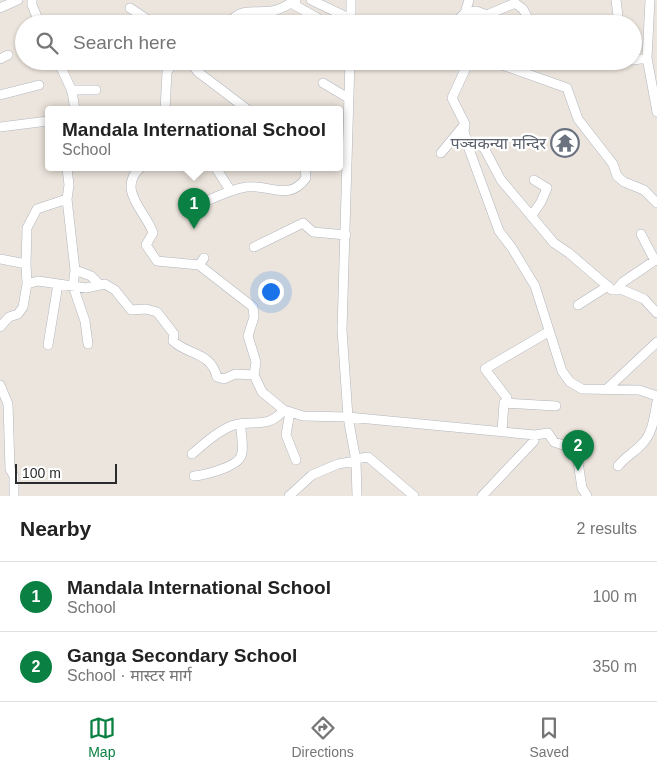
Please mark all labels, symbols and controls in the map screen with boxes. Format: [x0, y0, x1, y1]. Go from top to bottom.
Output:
search box [15, 15, 642, 70]
icon: search [33, 29, 61, 57]
text: Search here [73, 32, 177, 53]
popup [45, 106, 343, 171]
text: Mandala International School [62, 119, 326, 140]
temple icon: पञ्चकन्या मन्दिर [550, 128, 580, 158]
place label: पञ्चकन्या मन्दिर [450, 135, 546, 152]
text: School [62, 141, 111, 158]
pin: 1 [178, 188, 210, 229]
your location [258, 279, 284, 305]
pin: 2 [562, 430, 594, 471]
scale bar [15, 461, 118, 484]
text: 100 m [22, 465, 61, 481]
text: Nearby [20, 517, 91, 540]
text: 2 results [577, 520, 637, 537]
text: Mandala International School [67, 577, 331, 598]
text: 1 [32, 588, 40, 605]
text: 100 m [593, 588, 637, 605]
text: School [67, 599, 116, 616]
text: Ganga Secondary School [67, 645, 297, 666]
text: 2 [32, 658, 40, 675]
text: 350 m [593, 658, 637, 675]
text: School · मास्टर मार्ग [67, 667, 192, 684]
tab: Map [88, 714, 116, 760]
tab: Directions [292, 714, 354, 760]
tab: Saved [529, 714, 569, 760]

